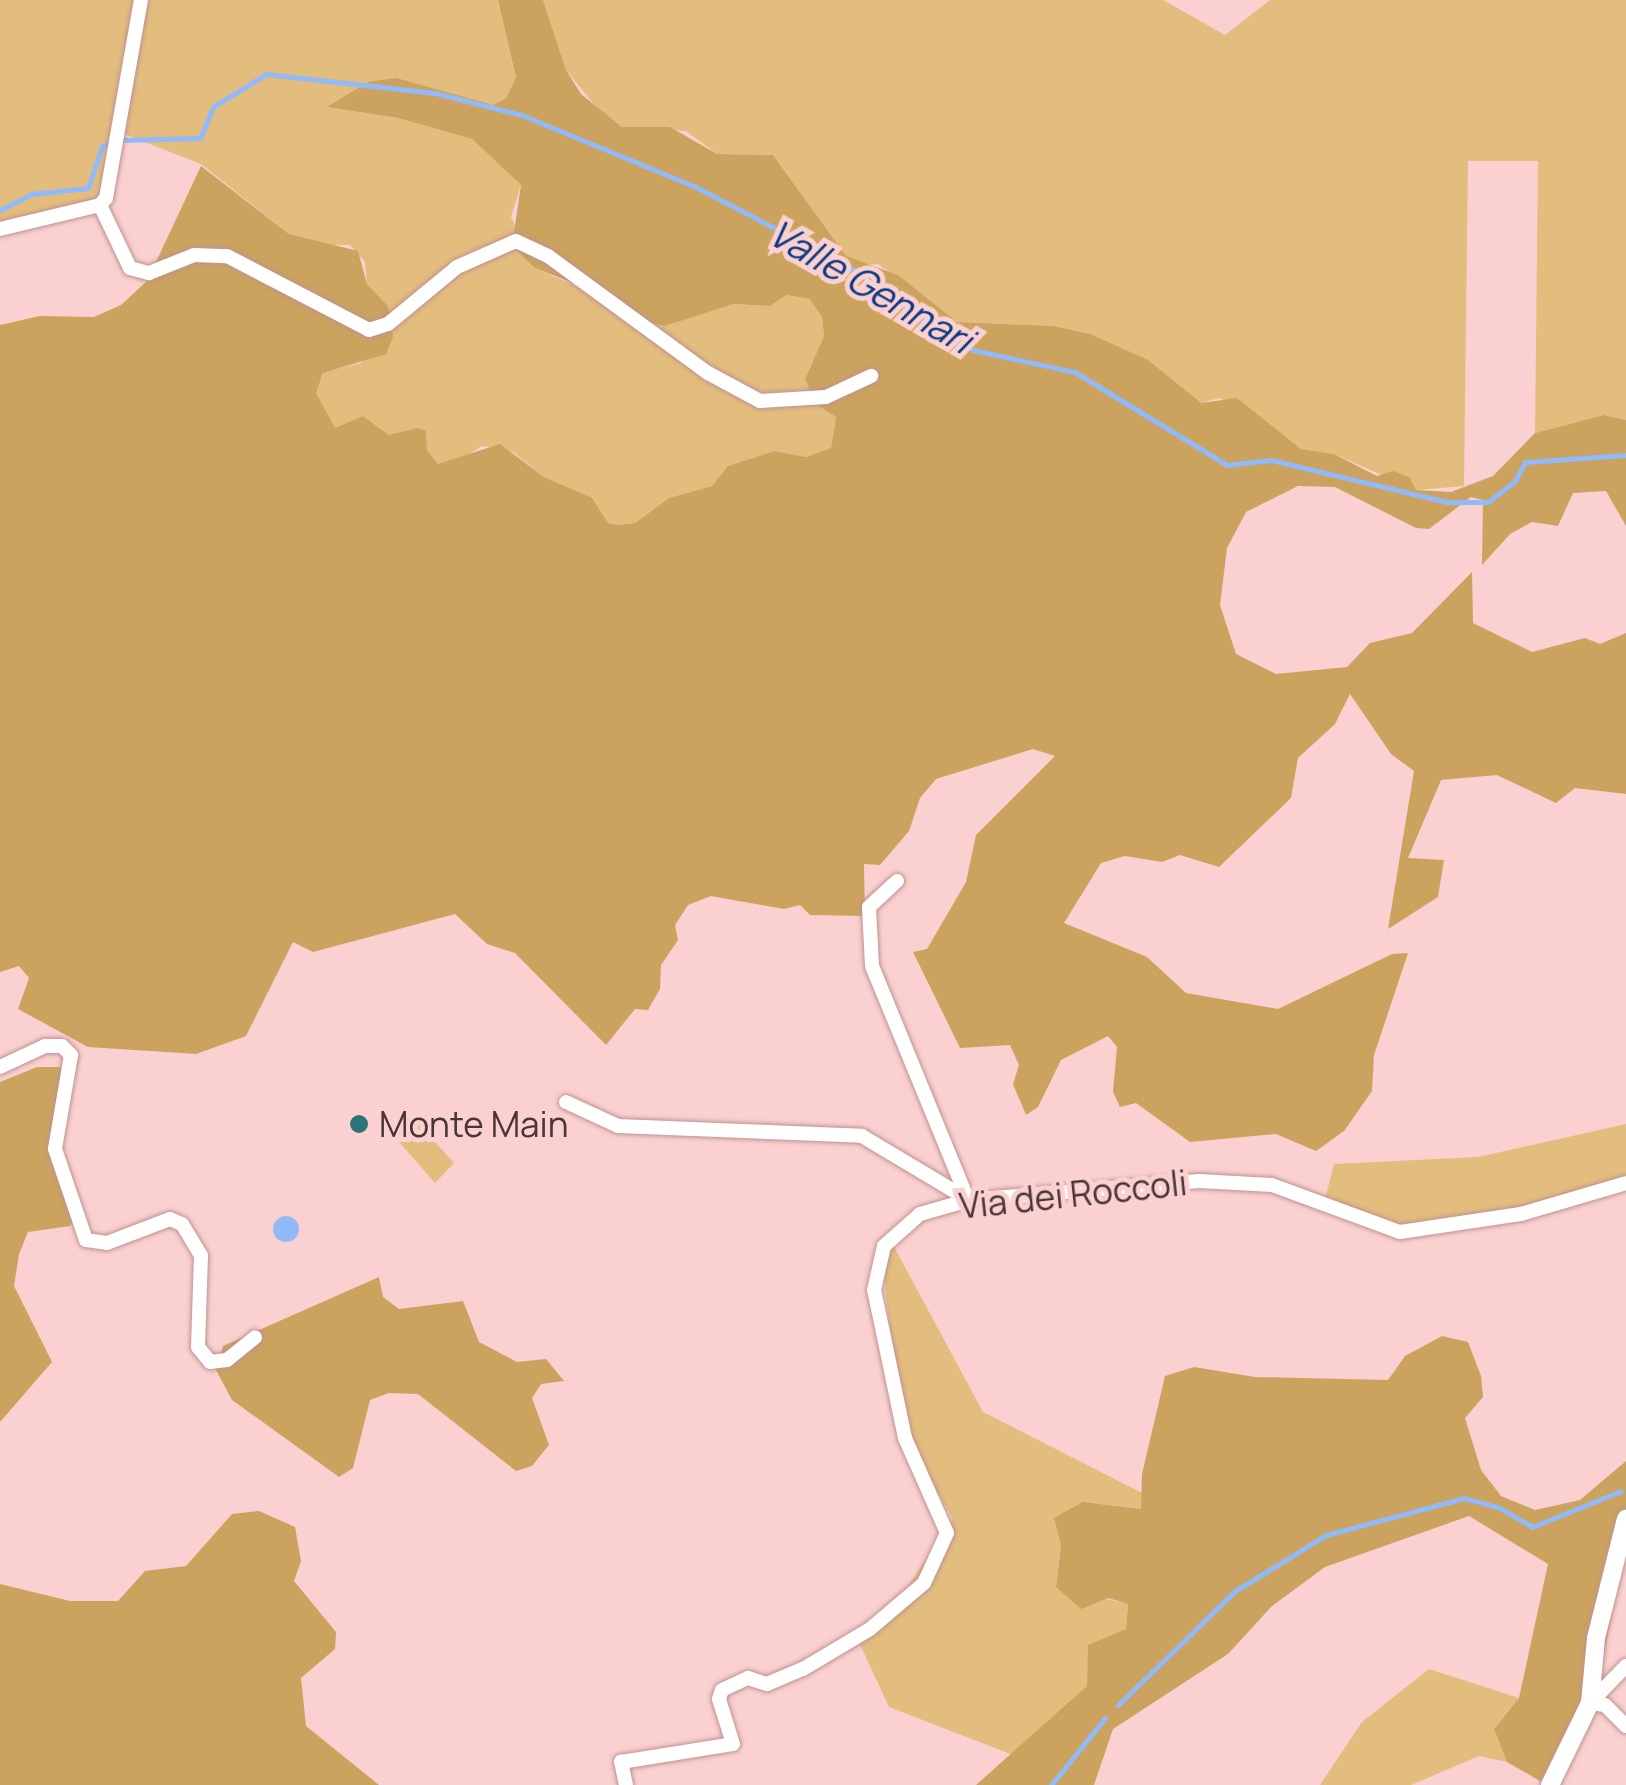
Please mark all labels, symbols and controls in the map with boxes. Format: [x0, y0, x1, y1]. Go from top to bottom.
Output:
water label: Valle Gennari [761, 209, 981, 363]
place label: Monte Main [379, 1103, 569, 1145]
marker: Monte Main [348, 1113, 370, 1135]
street label: Via dei Roccoli [957, 1161, 1189, 1227]

